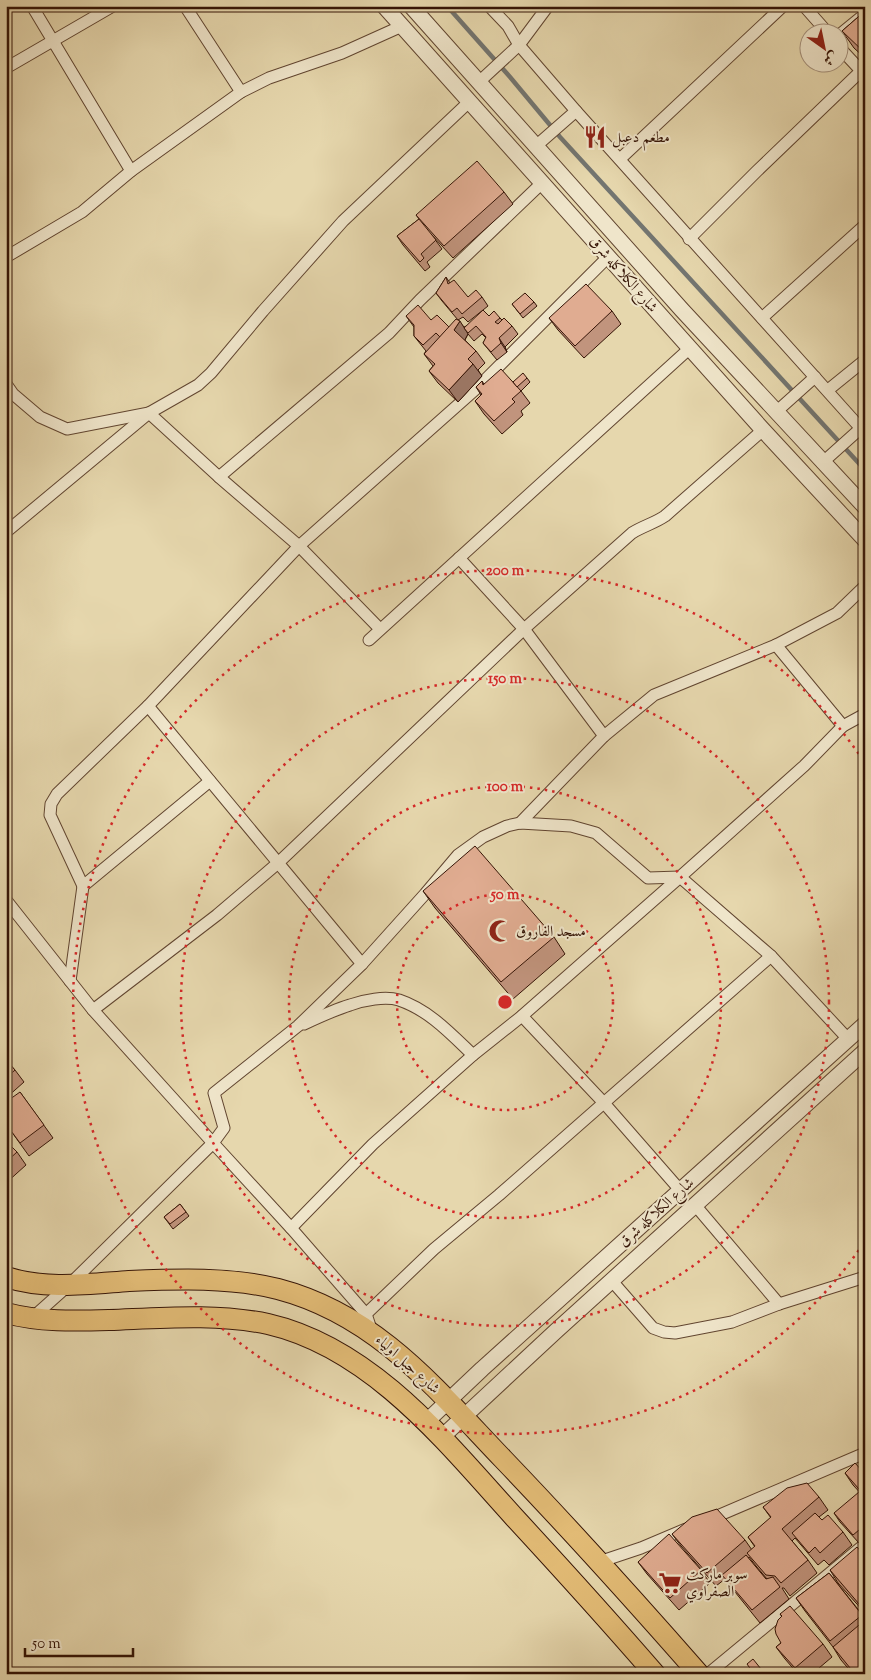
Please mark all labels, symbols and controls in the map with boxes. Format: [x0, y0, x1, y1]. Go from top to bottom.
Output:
north arrow [798, 22, 848, 72]
text: ش [819, 45, 841, 69]
restaurant icon: مطعم دعبل [582, 124, 608, 150]
place label: مطعم دعبل [612, 128, 670, 151]
street label: شارع الكلاكله شرق [583, 232, 662, 318]
text: 200 m [486, 561, 525, 582]
text: 150 m [488, 669, 522, 690]
text: 100 m [487, 777, 524, 798]
text: 50 m [490, 885, 520, 906]
mosque icon: مسجد الفاروق [487, 918, 513, 944]
place label: مسجد الفاروق [516, 922, 586, 943]
centre of rings [496, 993, 514, 1011]
street label: شارع الكلاكله شرق [615, 1173, 700, 1254]
street label: شارع جبل اولياء [369, 1330, 444, 1401]
place label: سوبر ماركت الصفراوي [686, 1565, 747, 1603]
supermarket icon: سوبر ماركت الصفراوي [657, 1570, 683, 1596]
scale bar [25, 1625, 132, 1657]
text: 50 m [31, 1634, 61, 1655]

